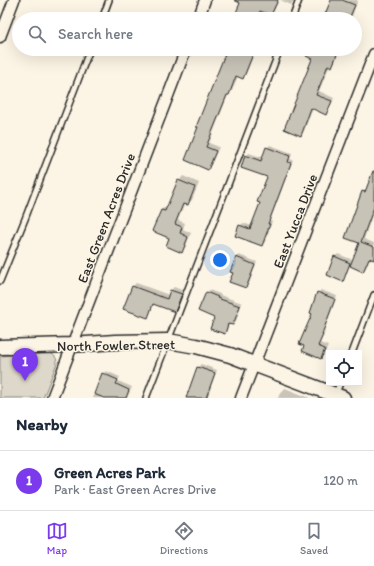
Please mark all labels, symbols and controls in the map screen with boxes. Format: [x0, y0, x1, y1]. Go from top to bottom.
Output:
search box [12, 12, 362, 56]
icon: search [26, 23, 48, 45]
text: Search here [58, 25, 133, 43]
street label: East Green Acres Drive [74, 151, 139, 285]
street label: East Yucca Drive [270, 171, 321, 271]
your location [210, 250, 230, 270]
street label: North Fowler Street [57, 336, 175, 355]
pin: 1 [12, 348, 38, 381]
map controls [326, 350, 362, 386]
button: locate [326, 350, 362, 386]
text: Nearby [16, 414, 68, 434]
text: Green Acres Park [54, 464, 165, 482]
text: 1 [26, 473, 32, 488]
text: 120 m [323, 473, 358, 488]
text: Park · East Green Acres Drive [54, 482, 216, 497]
tab: Map [46, 520, 68, 557]
tab: Directions [160, 520, 208, 557]
tab: Saved [300, 520, 328, 557]

